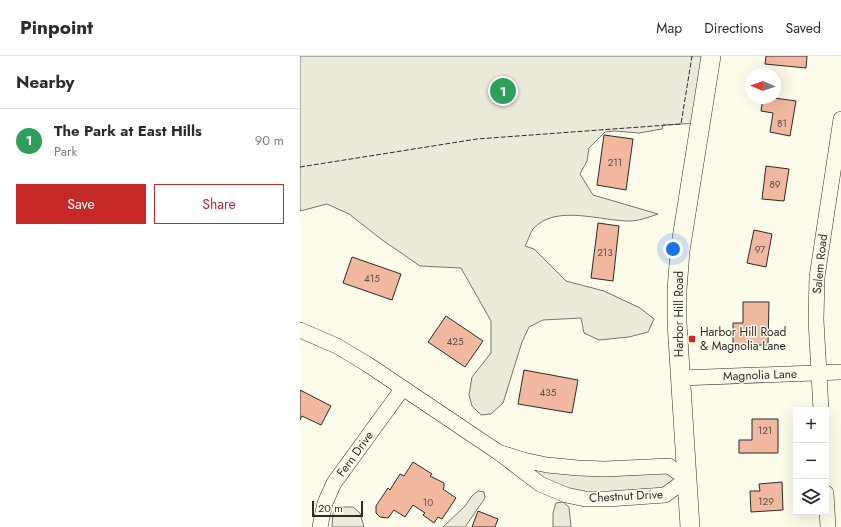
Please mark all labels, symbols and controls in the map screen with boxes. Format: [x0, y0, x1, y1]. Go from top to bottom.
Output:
text: Pinpoint [20, 14, 93, 41]
text: Map [656, 18, 682, 38]
text: Directions [704, 18, 764, 38]
text: Saved [786, 18, 821, 38]
north arrow [745, 68, 781, 104]
text: Nearby [16, 70, 74, 94]
pin: 1 [490, 76, 516, 106]
house number: 81 [777, 116, 787, 131]
text: The Park at East Hills [54, 120, 202, 142]
text: 1 [26, 131, 32, 150]
text: 90 m [255, 131, 284, 150]
text: Park [54, 142, 77, 161]
house number: 211 [608, 155, 622, 170]
house number: 89 [769, 177, 781, 192]
button: Save [16, 184, 146, 224]
button: Share [154, 184, 284, 224]
street label: Salem Road [808, 233, 832, 295]
your location [663, 239, 683, 259]
house number: 97 [755, 242, 766, 257]
house number: 213 [597, 245, 613, 260]
house number: 415 [364, 271, 380, 286]
street label: Harbor Hill Road [670, 271, 688, 357]
place label: Harbor Hill Road & Magnolia Lane [700, 323, 786, 355]
house number: 425 [446, 334, 464, 349]
marker: Harbor Hill Road & Magnolia Lane [687, 334, 697, 344]
street label: Magnolia Lane [723, 365, 797, 385]
house number: 435 [540, 385, 557, 400]
map controls [793, 407, 829, 515]
button: + [793, 407, 829, 443]
house number: 121 [758, 423, 772, 438]
street label: Fern Drive [332, 427, 378, 481]
button: − [793, 443, 829, 479]
button: layers [793, 479, 829, 515]
street label: Chestnut Drive [588, 485, 664, 507]
house number: 129 [758, 494, 774, 509]
house number: 10 [423, 495, 433, 510]
scale bar [312, 499, 363, 518]
text: 20 m [318, 500, 343, 516]

